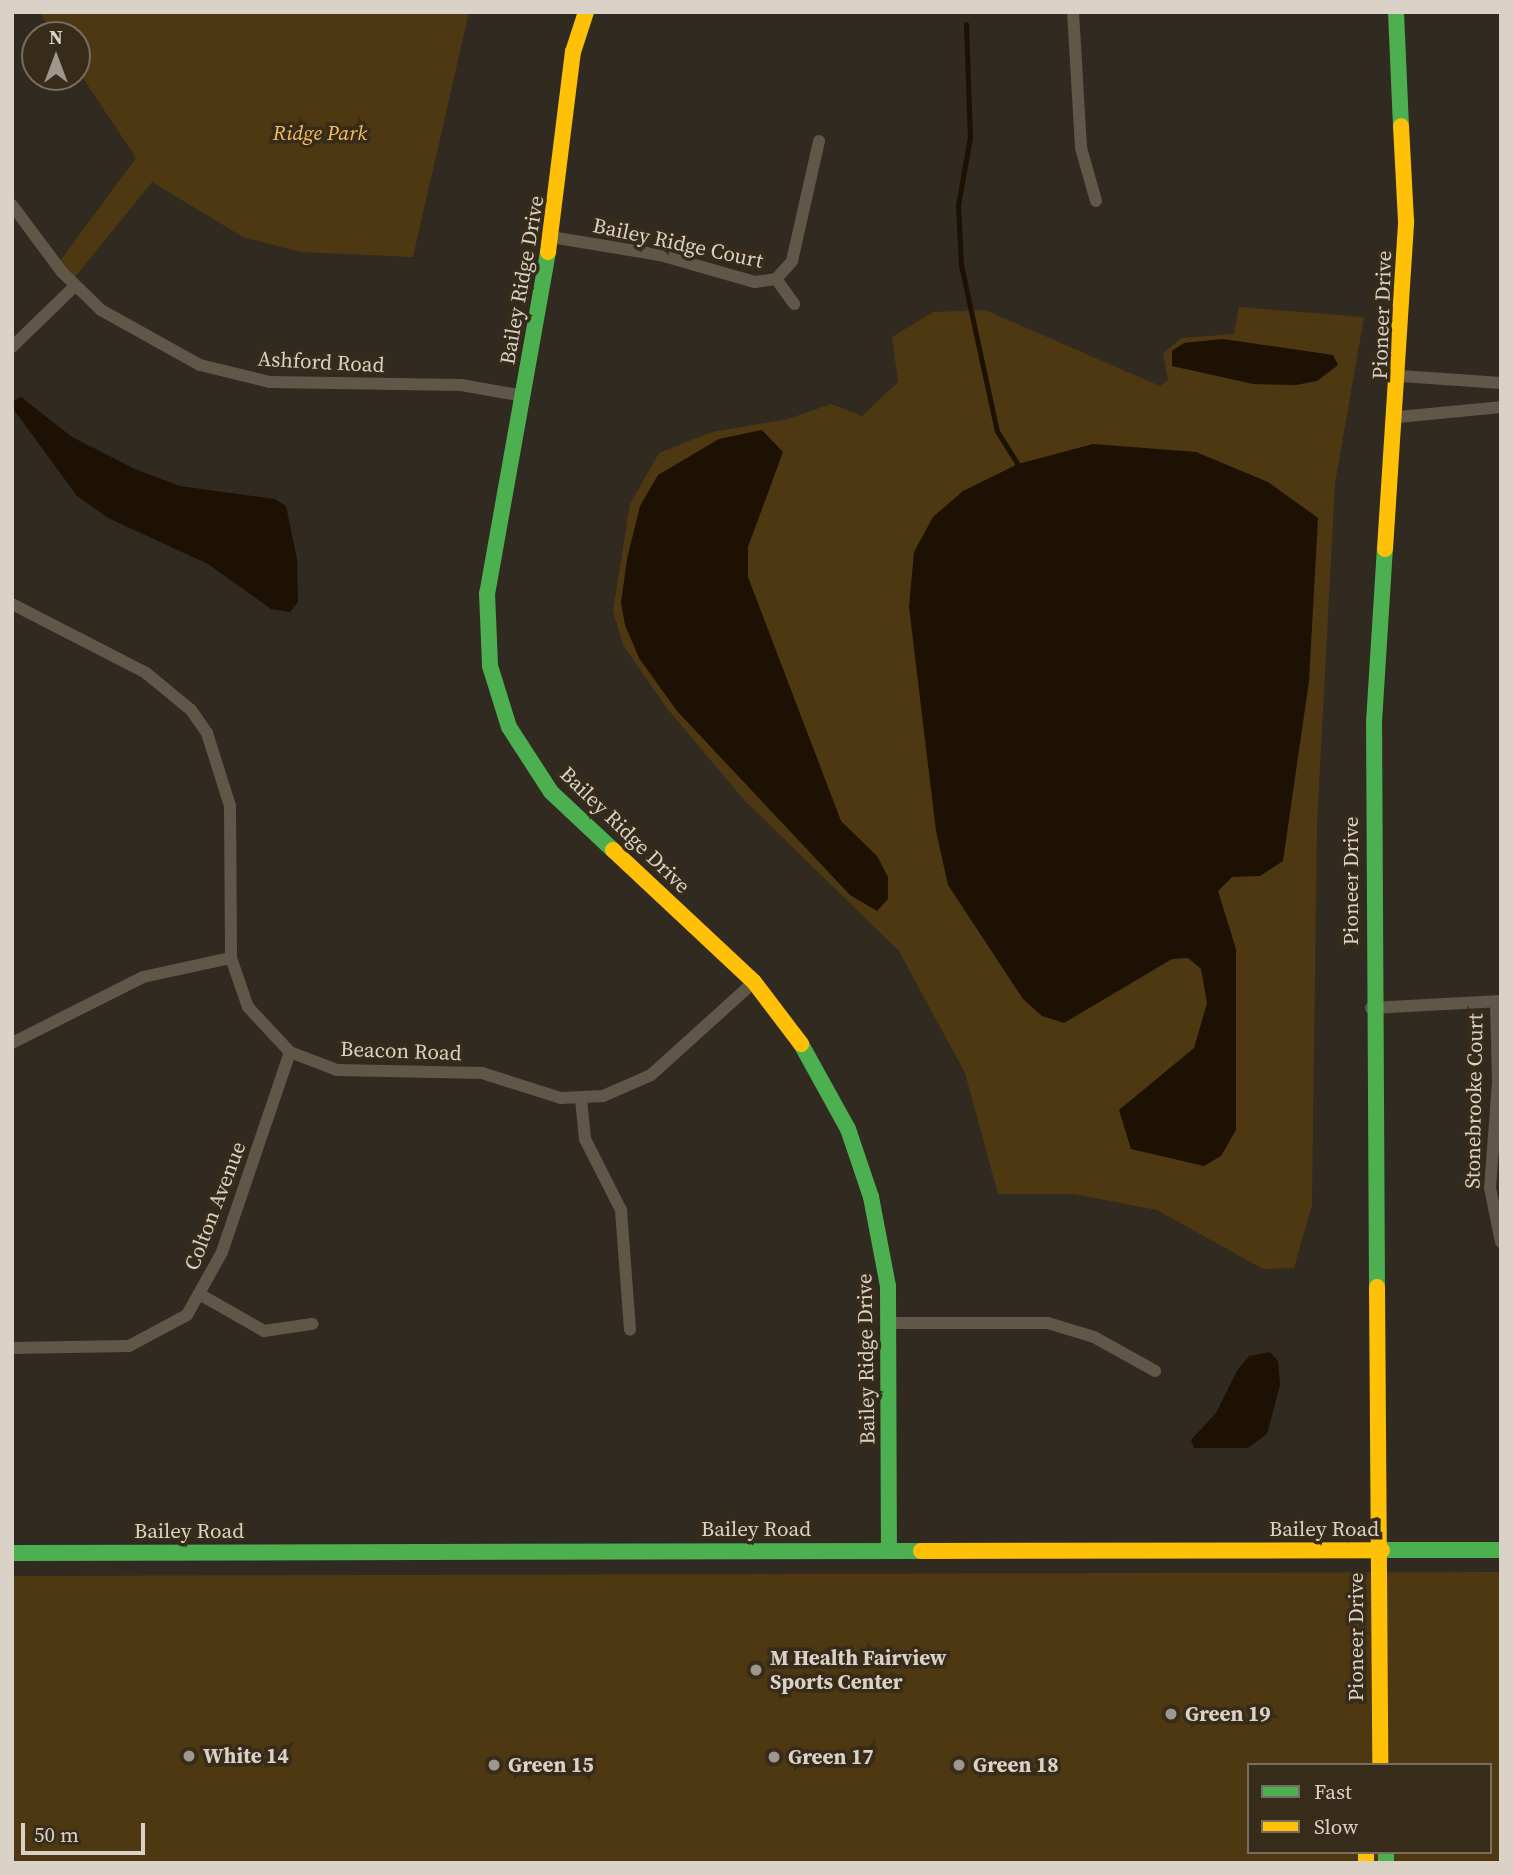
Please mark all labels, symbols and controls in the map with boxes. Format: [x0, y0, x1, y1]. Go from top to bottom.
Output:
north arrow [21, 21, 91, 91]
text: N [49, 24, 63, 50]
park label: Ridge Park [273, 120, 367, 146]
street label: Bailey Ridge Drive [495, 194, 549, 366]
street label: Bailey Ridge Court [591, 213, 765, 273]
street label: Pioneer Drive [1367, 250, 1397, 380]
street label: Ashford Road [257, 346, 385, 378]
street label: Bailey Ridge Drive [555, 762, 695, 898]
street label: Pioneer Drive [1338, 817, 1364, 945]
street label: Stonebrooke Court [1460, 1013, 1488, 1189]
street label: Beacon Road [340, 1036, 462, 1066]
street label: Colton Avenue [179, 1138, 251, 1274]
street label: Bailey Ridge Drive [852, 1273, 880, 1445]
street label: Bailey Road [701, 1516, 811, 1542]
street label: Bailey Road [1269, 1516, 1379, 1542]
street label: Bailey Road [134, 1518, 244, 1544]
street label: Pioneer Drive [1343, 1573, 1369, 1701]
place label: M Health Fairview Sports Center [770, 1645, 947, 1695]
marker: M Health Fairview Sports Center [748, 1662, 764, 1678]
place label: Green 19 [1185, 1701, 1271, 1727]
marker: Green 19 [1163, 1706, 1179, 1722]
place label: White 14 [203, 1743, 289, 1769]
place label: Green 17 [788, 1744, 874, 1770]
marker: White 14 [181, 1748, 197, 1764]
marker: Green 17 [766, 1749, 782, 1765]
place label: Green 15 [508, 1752, 594, 1778]
place label: Green 18 [973, 1752, 1059, 1778]
marker: Green 15 [486, 1757, 502, 1773]
marker: Green 18 [951, 1757, 967, 1773]
legend [1247, 1763, 1492, 1854]
text: Fast [1314, 1777, 1352, 1806]
scale bar [24, 1808, 149, 1852]
text: Slow [1314, 1812, 1358, 1841]
text: 50 m [34, 1820, 79, 1849]

